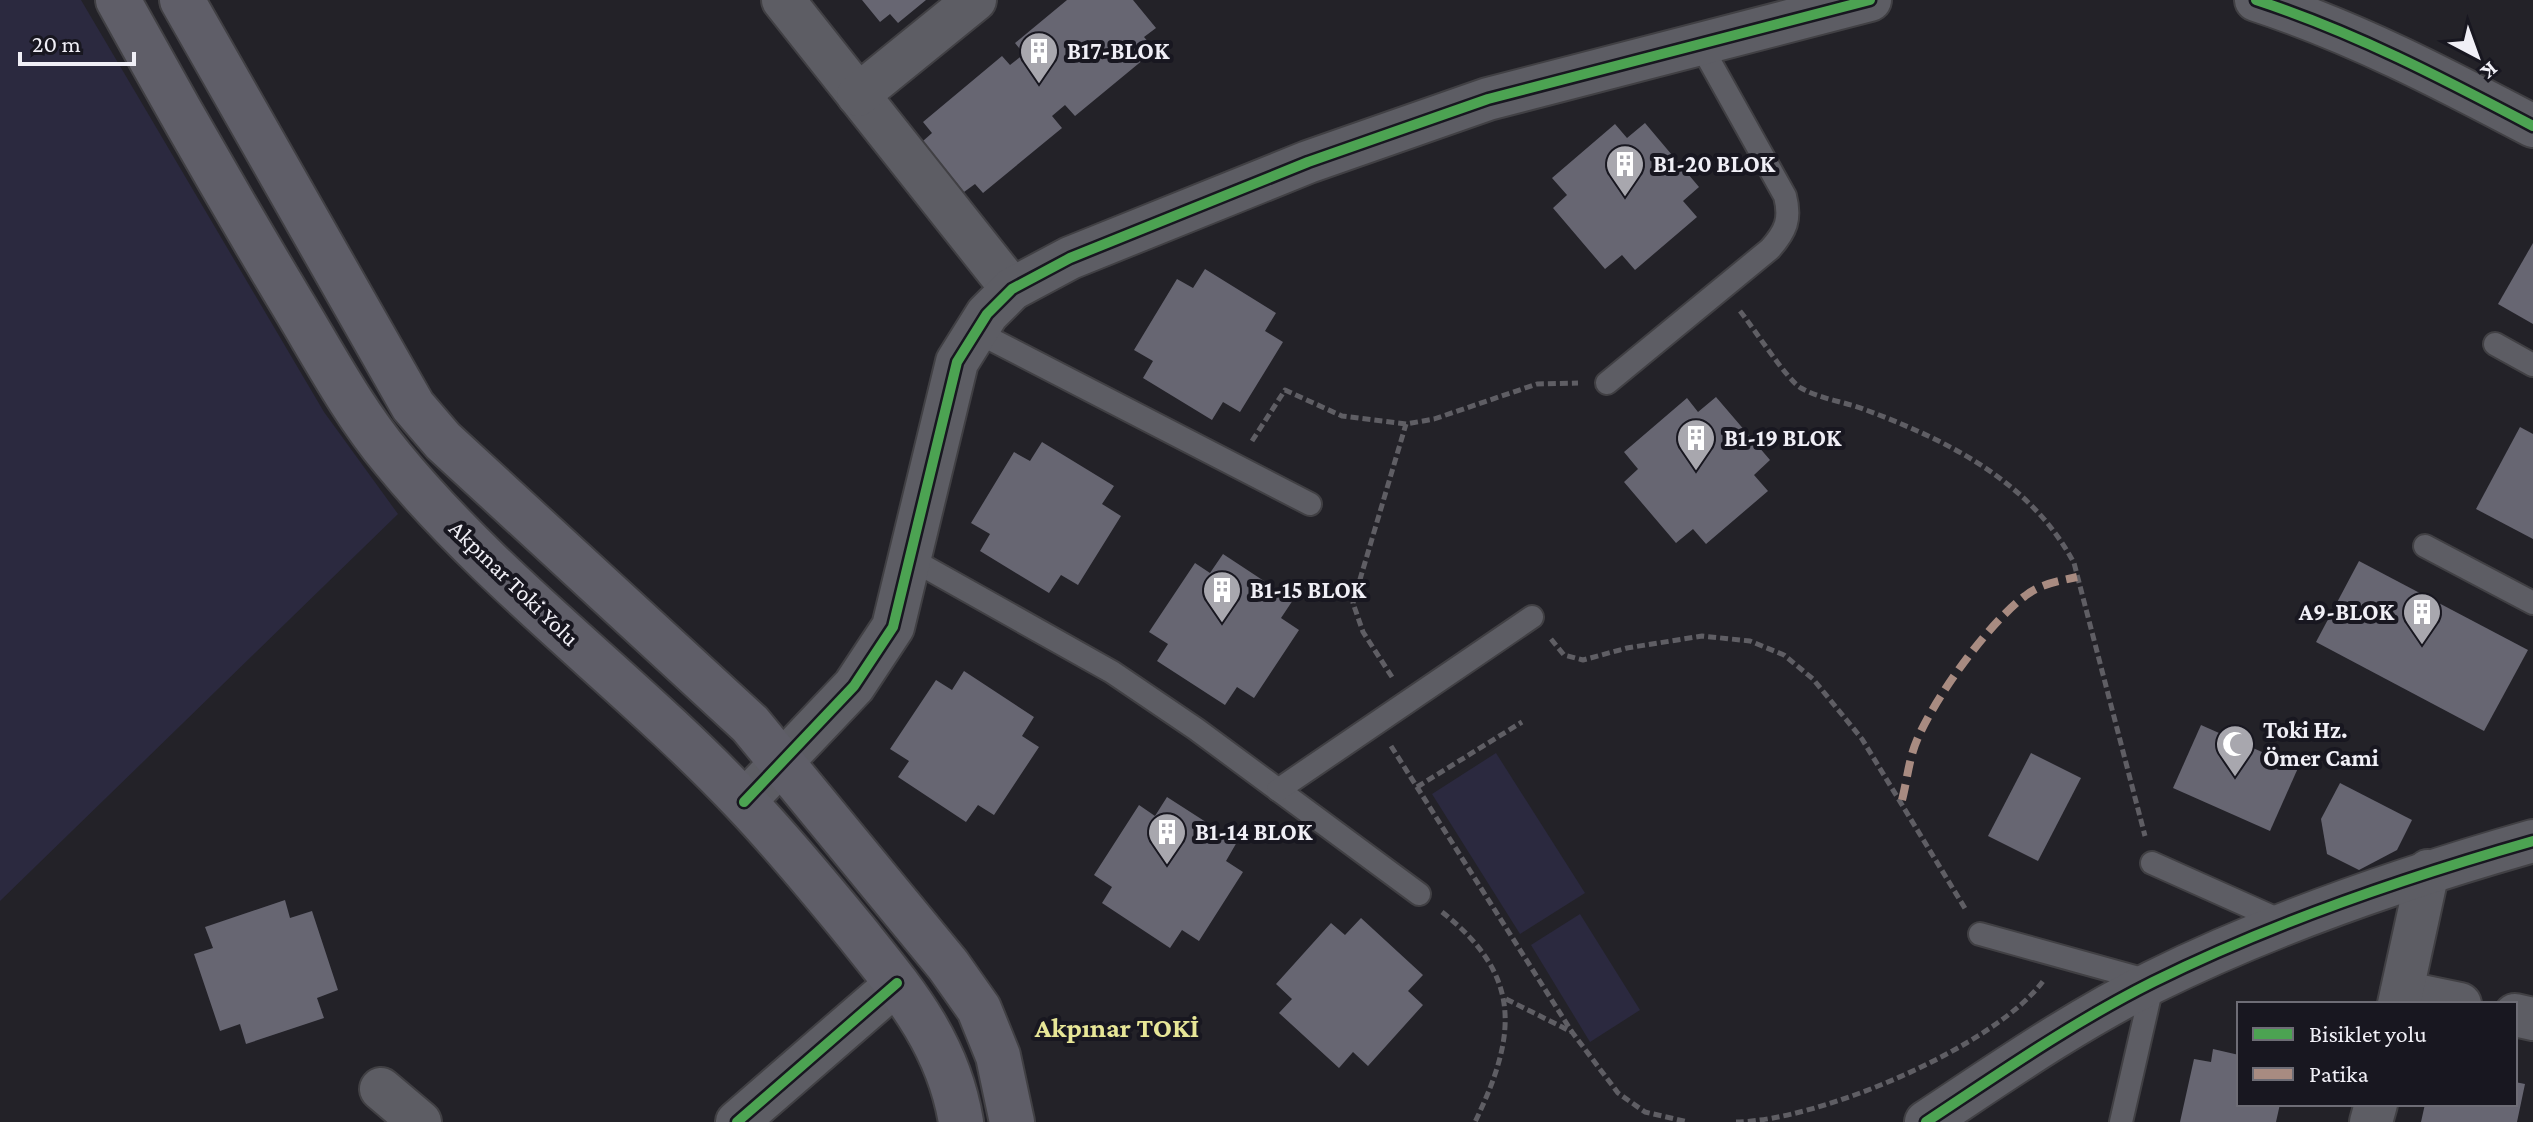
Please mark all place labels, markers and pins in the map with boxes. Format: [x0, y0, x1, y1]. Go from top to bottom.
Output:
building icon: B17-BLOK [1018, 30, 1060, 85]
place label: B17-BLOK [1067, 37, 1170, 64]
building icon: B1-20 BLOK [1604, 143, 1646, 198]
place label: B1-20 BLOK [1653, 150, 1776, 177]
building icon: B1-19 BLOK [1675, 417, 1717, 472]
place label: B1-19 BLOK [1724, 424, 1842, 451]
building icon: B1-15 BLOK [1201, 569, 1243, 624]
place label: B1-15 BLOK [1250, 576, 1367, 603]
building icon: A9-BLOK [2401, 591, 2443, 646]
place label: A9-BLOK [2298, 598, 2395, 625]
place label: Toki Hz. Ömer Cami [2263, 716, 2379, 771]
mosque icon: Toki Hz. Ömer Cami [2214, 723, 2256, 778]
building icon: B1-14 BLOK [1146, 811, 1188, 866]
place label: B1-14 BLOK [1195, 818, 1313, 845]

